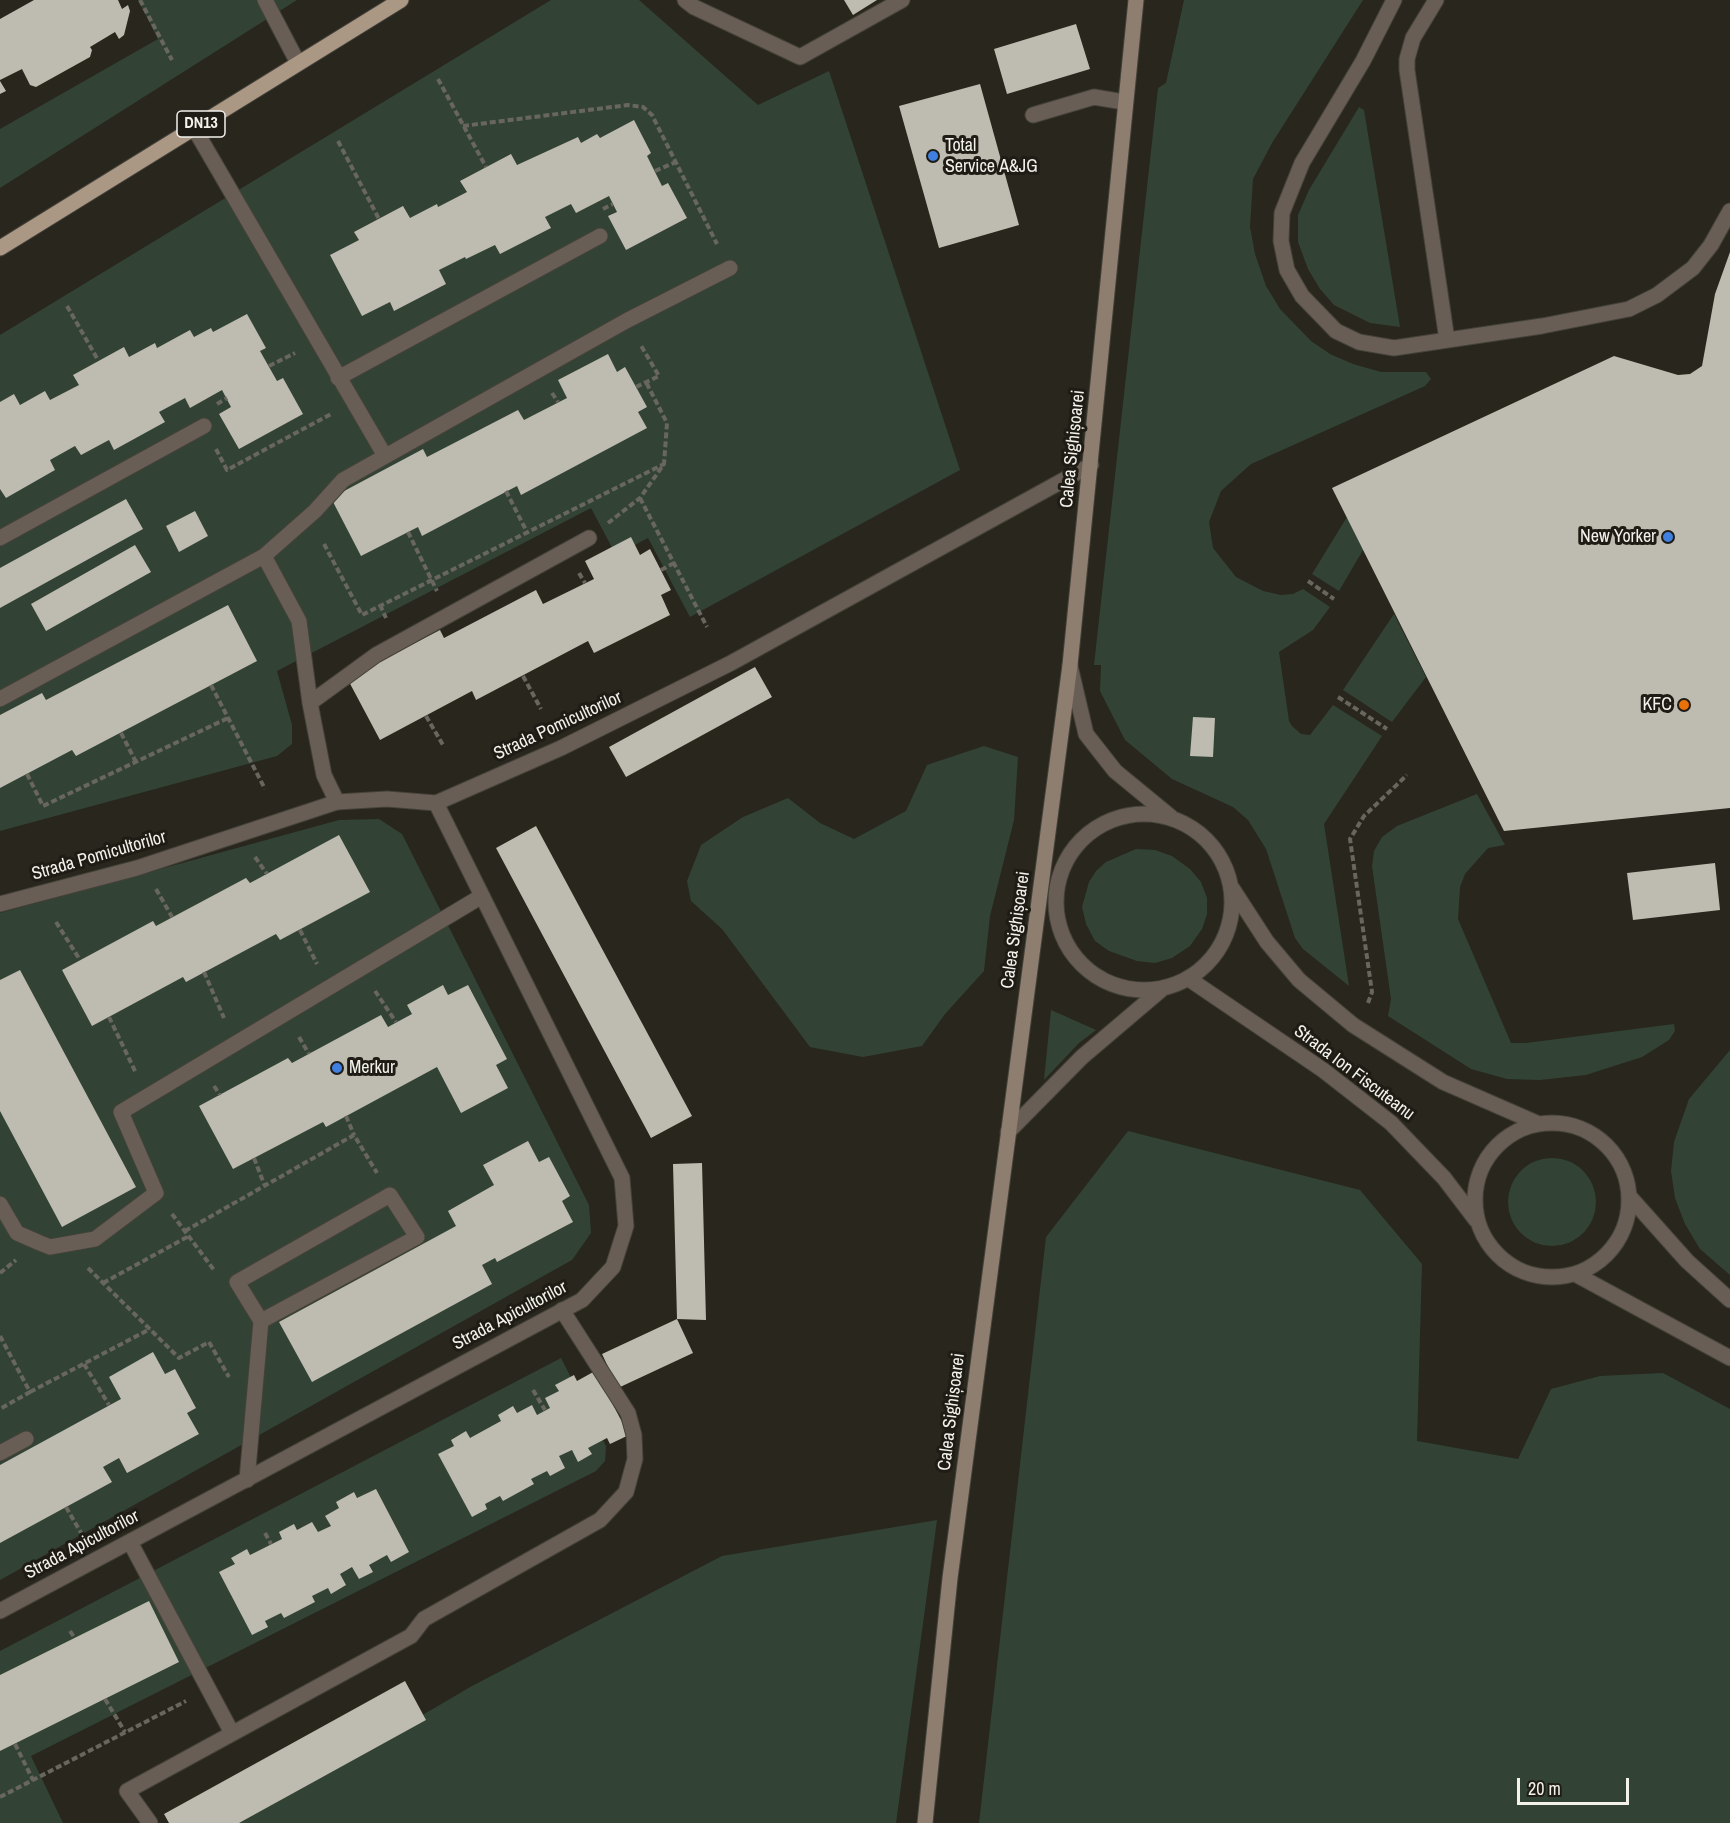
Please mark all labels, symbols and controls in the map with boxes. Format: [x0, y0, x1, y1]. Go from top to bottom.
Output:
road number: DN13 [177, 111, 225, 137]
place label: Total Service A&JG [945, 135, 1038, 178]
marker: Total Service A&JG [926, 149, 940, 163]
street label: Calea Sighișoarei [1056, 389, 1090, 509]
place label: New Yorker [1580, 526, 1656, 548]
marker: New Yorker [1661, 530, 1675, 544]
street label: Strada Pomicultorilor [491, 687, 625, 765]
place label: KFC [1642, 694, 1672, 716]
marker: KFC [1677, 698, 1691, 712]
street label: Strada Pomicultorilor [29, 827, 169, 885]
street label: Calea Sighișoarei [997, 870, 1035, 990]
street label: Strada Ion Fiscuteanu [1290, 1021, 1418, 1125]
place label: Merkur [349, 1057, 395, 1079]
marker: Merkur [330, 1061, 344, 1075]
street label: Strada Apicultorilor [449, 1277, 571, 1355]
street label: Calea Sighișoarei [934, 1352, 970, 1472]
street label: Strada Apicultorilor [21, 1506, 143, 1584]
scale bar [1520, 1766, 1632, 1804]
text: 20 m [1528, 1776, 1561, 1801]

